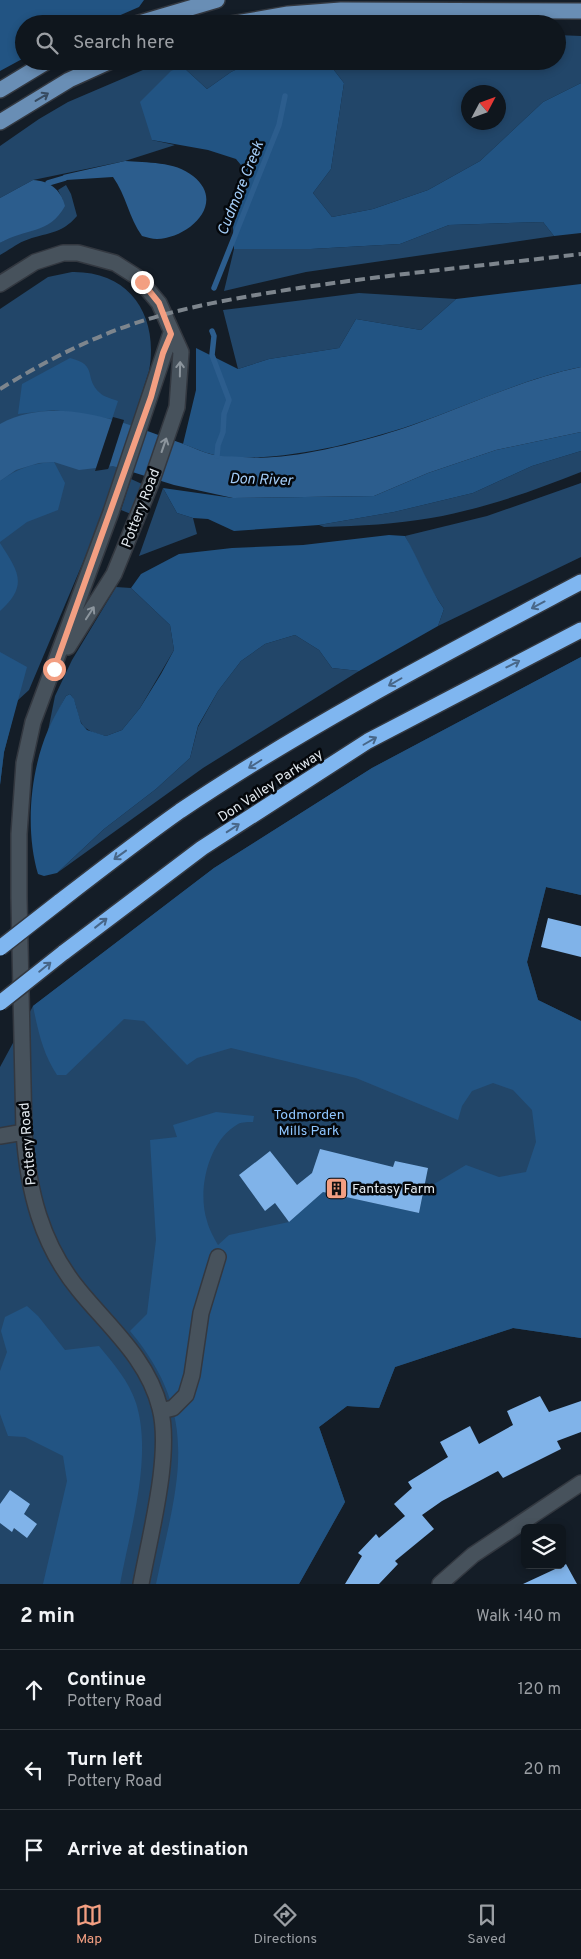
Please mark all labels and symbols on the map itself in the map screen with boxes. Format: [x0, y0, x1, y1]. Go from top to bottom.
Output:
north arrow [461, 85, 506, 130]
one-way arrow [34, 91, 48, 101]
water label: Cudmore Creek [214, 138, 269, 238]
route end [131, 271, 154, 294]
one-way arrow [176, 361, 185, 377]
one-way arrow [160, 438, 169, 453]
street label: Pottery Road [119, 467, 164, 550]
water label: Don River [229, 470, 294, 491]
one-way arrow [531, 600, 546, 610]
one-way arrow [85, 607, 95, 621]
route start [43, 658, 66, 681]
one-way arrow [506, 659, 521, 669]
one-way arrow [388, 678, 403, 687]
one-way arrow [362, 735, 377, 745]
street label: Don Valley Parkway [215, 746, 327, 827]
one-way arrow [248, 759, 262, 770]
one-way arrow [225, 823, 239, 833]
one-way arrow [113, 850, 127, 860]
one-way arrow [94, 917, 107, 928]
one-way arrow [38, 961, 51, 972]
street label: Pottery Road [16, 1102, 41, 1186]
park label: Todmorden Mills Park [273, 1107, 345, 1140]
building icon: Fantasy Farm [324, 1176, 348, 1200]
place label: Fantasy Farm [352, 1181, 435, 1198]

